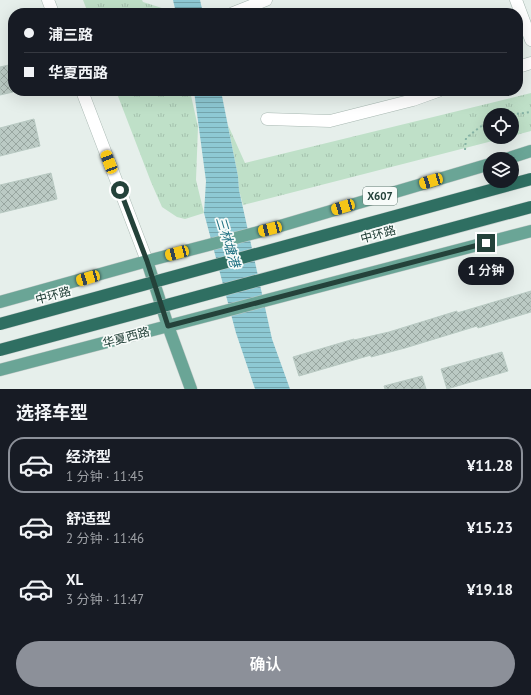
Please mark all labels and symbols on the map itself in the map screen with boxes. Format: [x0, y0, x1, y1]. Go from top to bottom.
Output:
car [99, 149, 119, 175]
car [418, 172, 444, 190]
route start [111, 181, 129, 199]
road number: X607 [363, 187, 397, 205]
car [330, 198, 356, 216]
water label: 三林塘港 [212, 215, 244, 271]
car [257, 220, 283, 238]
street label: 中环路 [359, 222, 397, 246]
route end [477, 234, 495, 252]
car [164, 244, 190, 262]
callout: 1 分钟 [458, 257, 514, 285]
car [75, 269, 101, 287]
street label: 中环路 [34, 283, 72, 307]
street label: 华夏西路 [101, 324, 151, 350]

